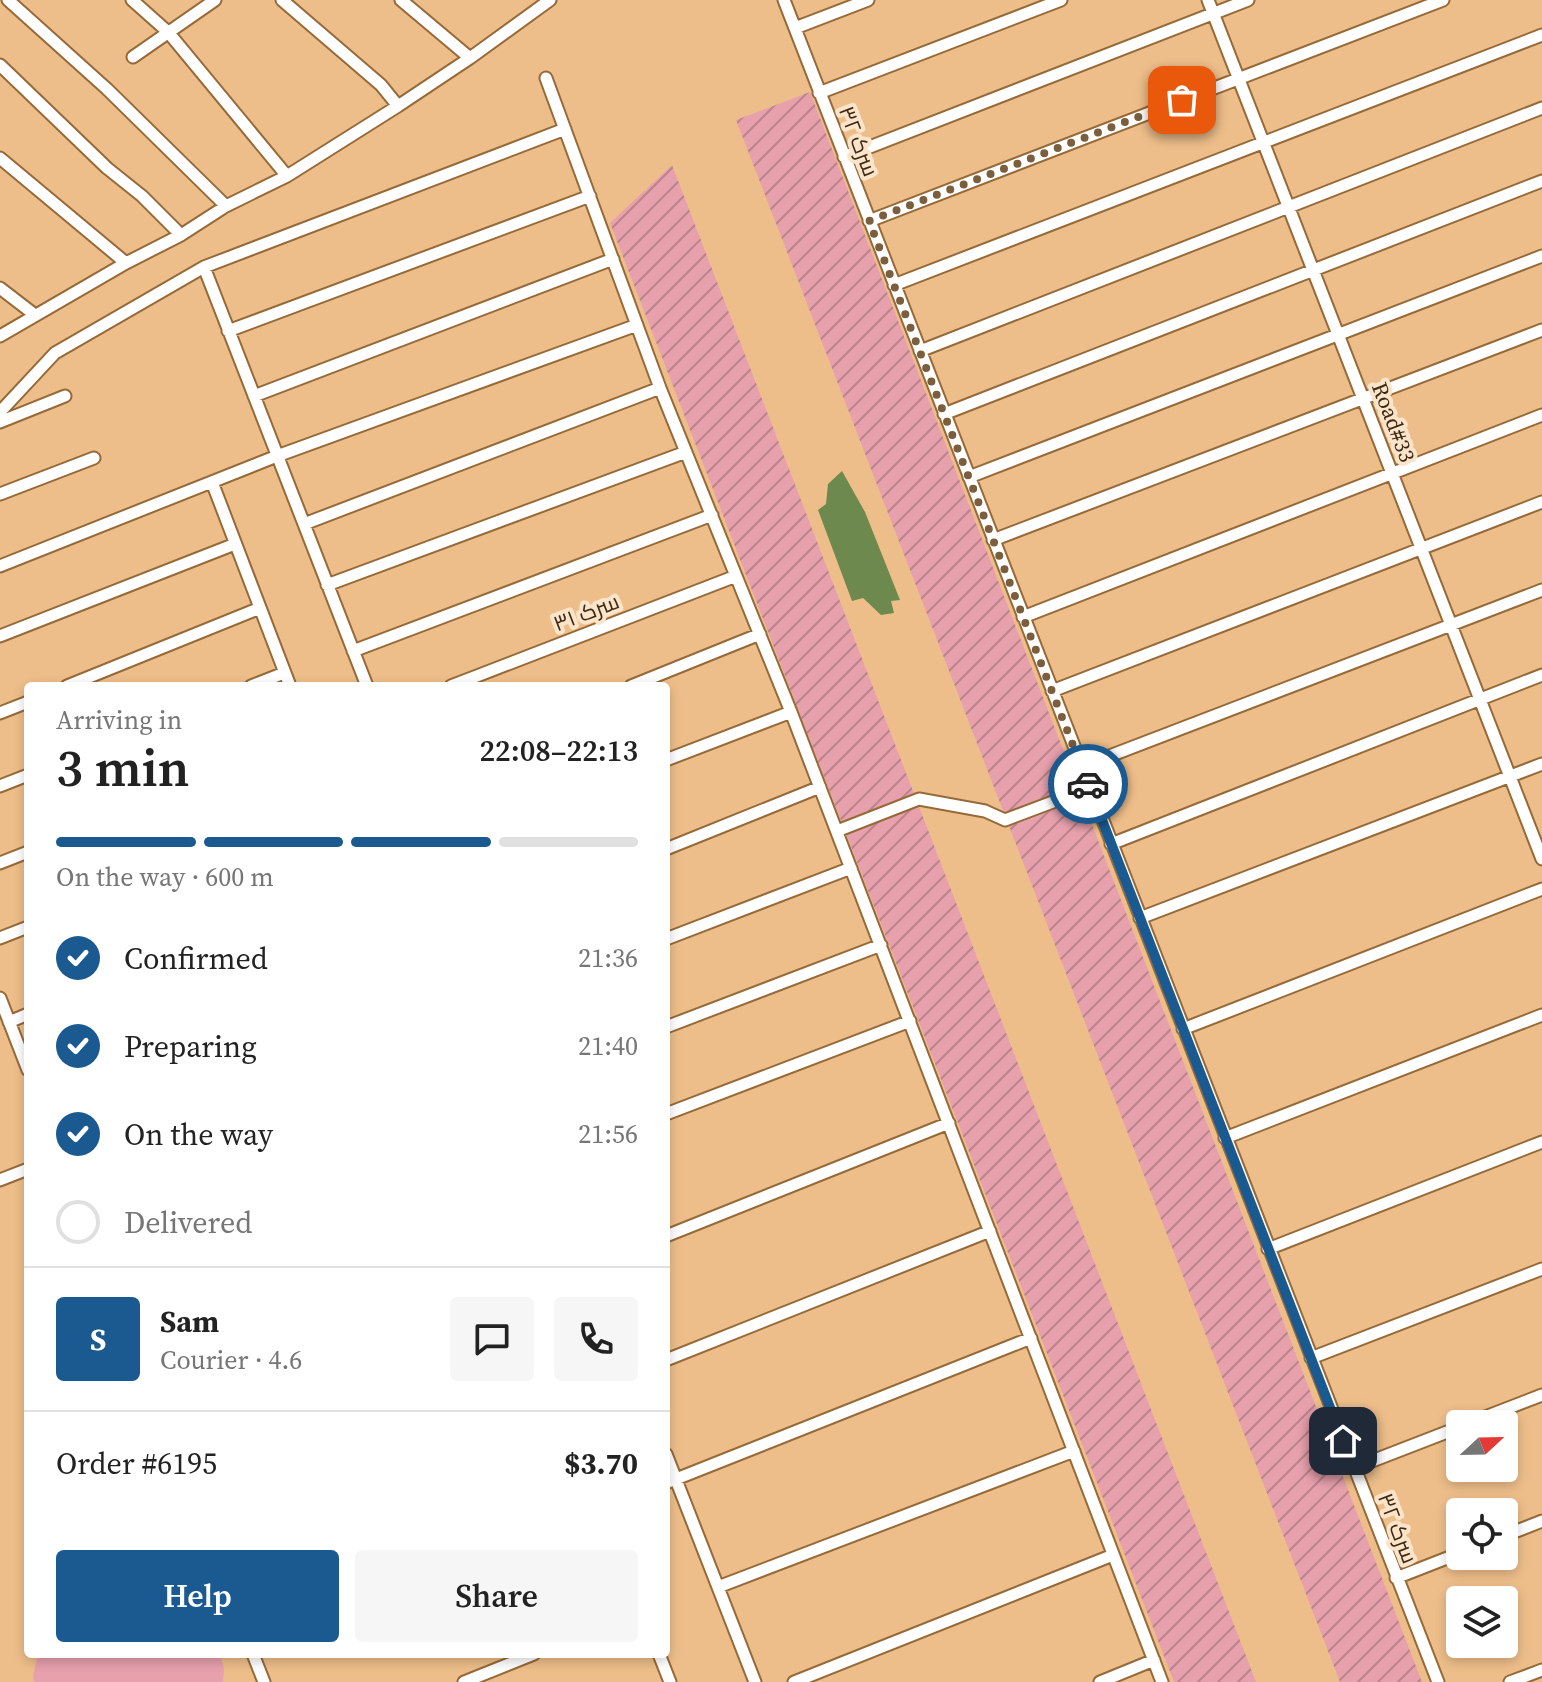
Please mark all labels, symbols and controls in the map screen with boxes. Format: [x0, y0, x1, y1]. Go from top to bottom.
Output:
pin [1148, 66, 1216, 134]
icon: bag [1160, 78, 1204, 122]
street label: سرک ۳۲ [832, 101, 886, 181]
street label: Road#33 [1365, 378, 1423, 466]
street label: سرک ۳۱ [549, 586, 623, 638]
text: Arriving in [56, 702, 182, 738]
text: 22:08–22:13 [479, 730, 638, 771]
text: 3 min [56, 732, 189, 803]
courier [1048, 744, 1128, 824]
icon: car [1066, 762, 1110, 806]
text: On the way · 600 m [56, 859, 274, 895]
icon: check [56, 936, 100, 980]
text: Confirmed [124, 938, 268, 979]
text: 21:36 [578, 940, 638, 976]
icon: check [56, 1024, 100, 1068]
text: Preparing [124, 1026, 257, 1067]
text: 21:40 [578, 1028, 638, 1064]
icon: check [56, 1112, 100, 1156]
text: On the way [124, 1114, 273, 1155]
text: 21:56 [578, 1116, 638, 1152]
text: Delivered [124, 1202, 252, 1243]
button: chat [450, 1297, 534, 1381]
button: phone [554, 1297, 638, 1381]
text: Sam [160, 1301, 219, 1342]
text: S [90, 1319, 106, 1360]
text: Courier · 4.6 [160, 1342, 302, 1378]
pin [1309, 1407, 1377, 1475]
north arrow [1446, 1410, 1518, 1482]
map controls [1446, 1410, 1518, 1658]
icon: home [1321, 1419, 1365, 1463]
text: Order #6195 [56, 1443, 217, 1484]
text: $3.70 [564, 1443, 638, 1484]
street label: سرک ۳۲ [1371, 1488, 1425, 1568]
button: locate [1446, 1498, 1518, 1570]
button: Help [56, 1550, 339, 1642]
button: Share [355, 1550, 638, 1642]
button: layers [1446, 1586, 1518, 1658]

